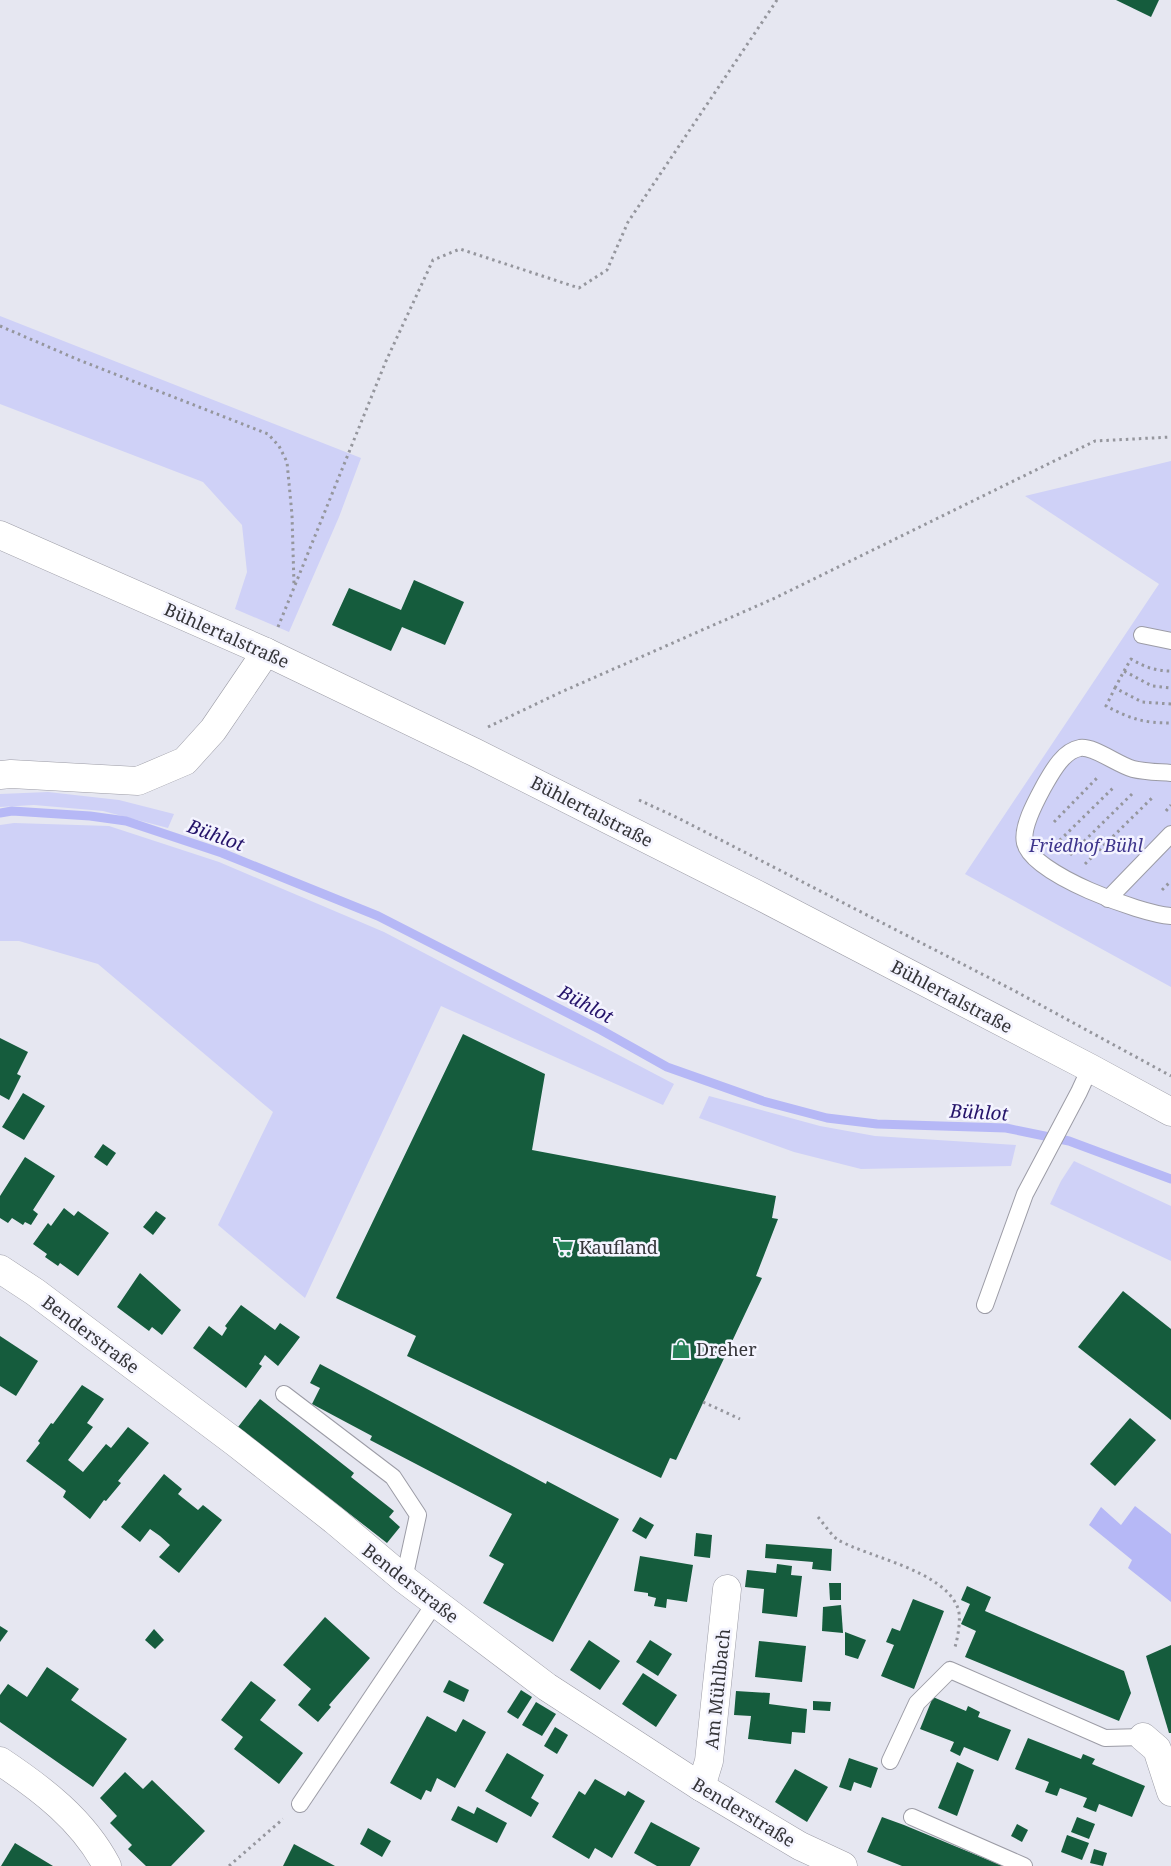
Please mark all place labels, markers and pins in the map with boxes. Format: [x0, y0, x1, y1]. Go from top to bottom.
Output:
place label: Kaufland [579, 1235, 658, 1259]
supermarket icon: Kaufland [553, 1236, 575, 1258]
place label: Dreher [696, 1337, 757, 1361]
shop icon: Dreher [670, 1338, 692, 1360]

